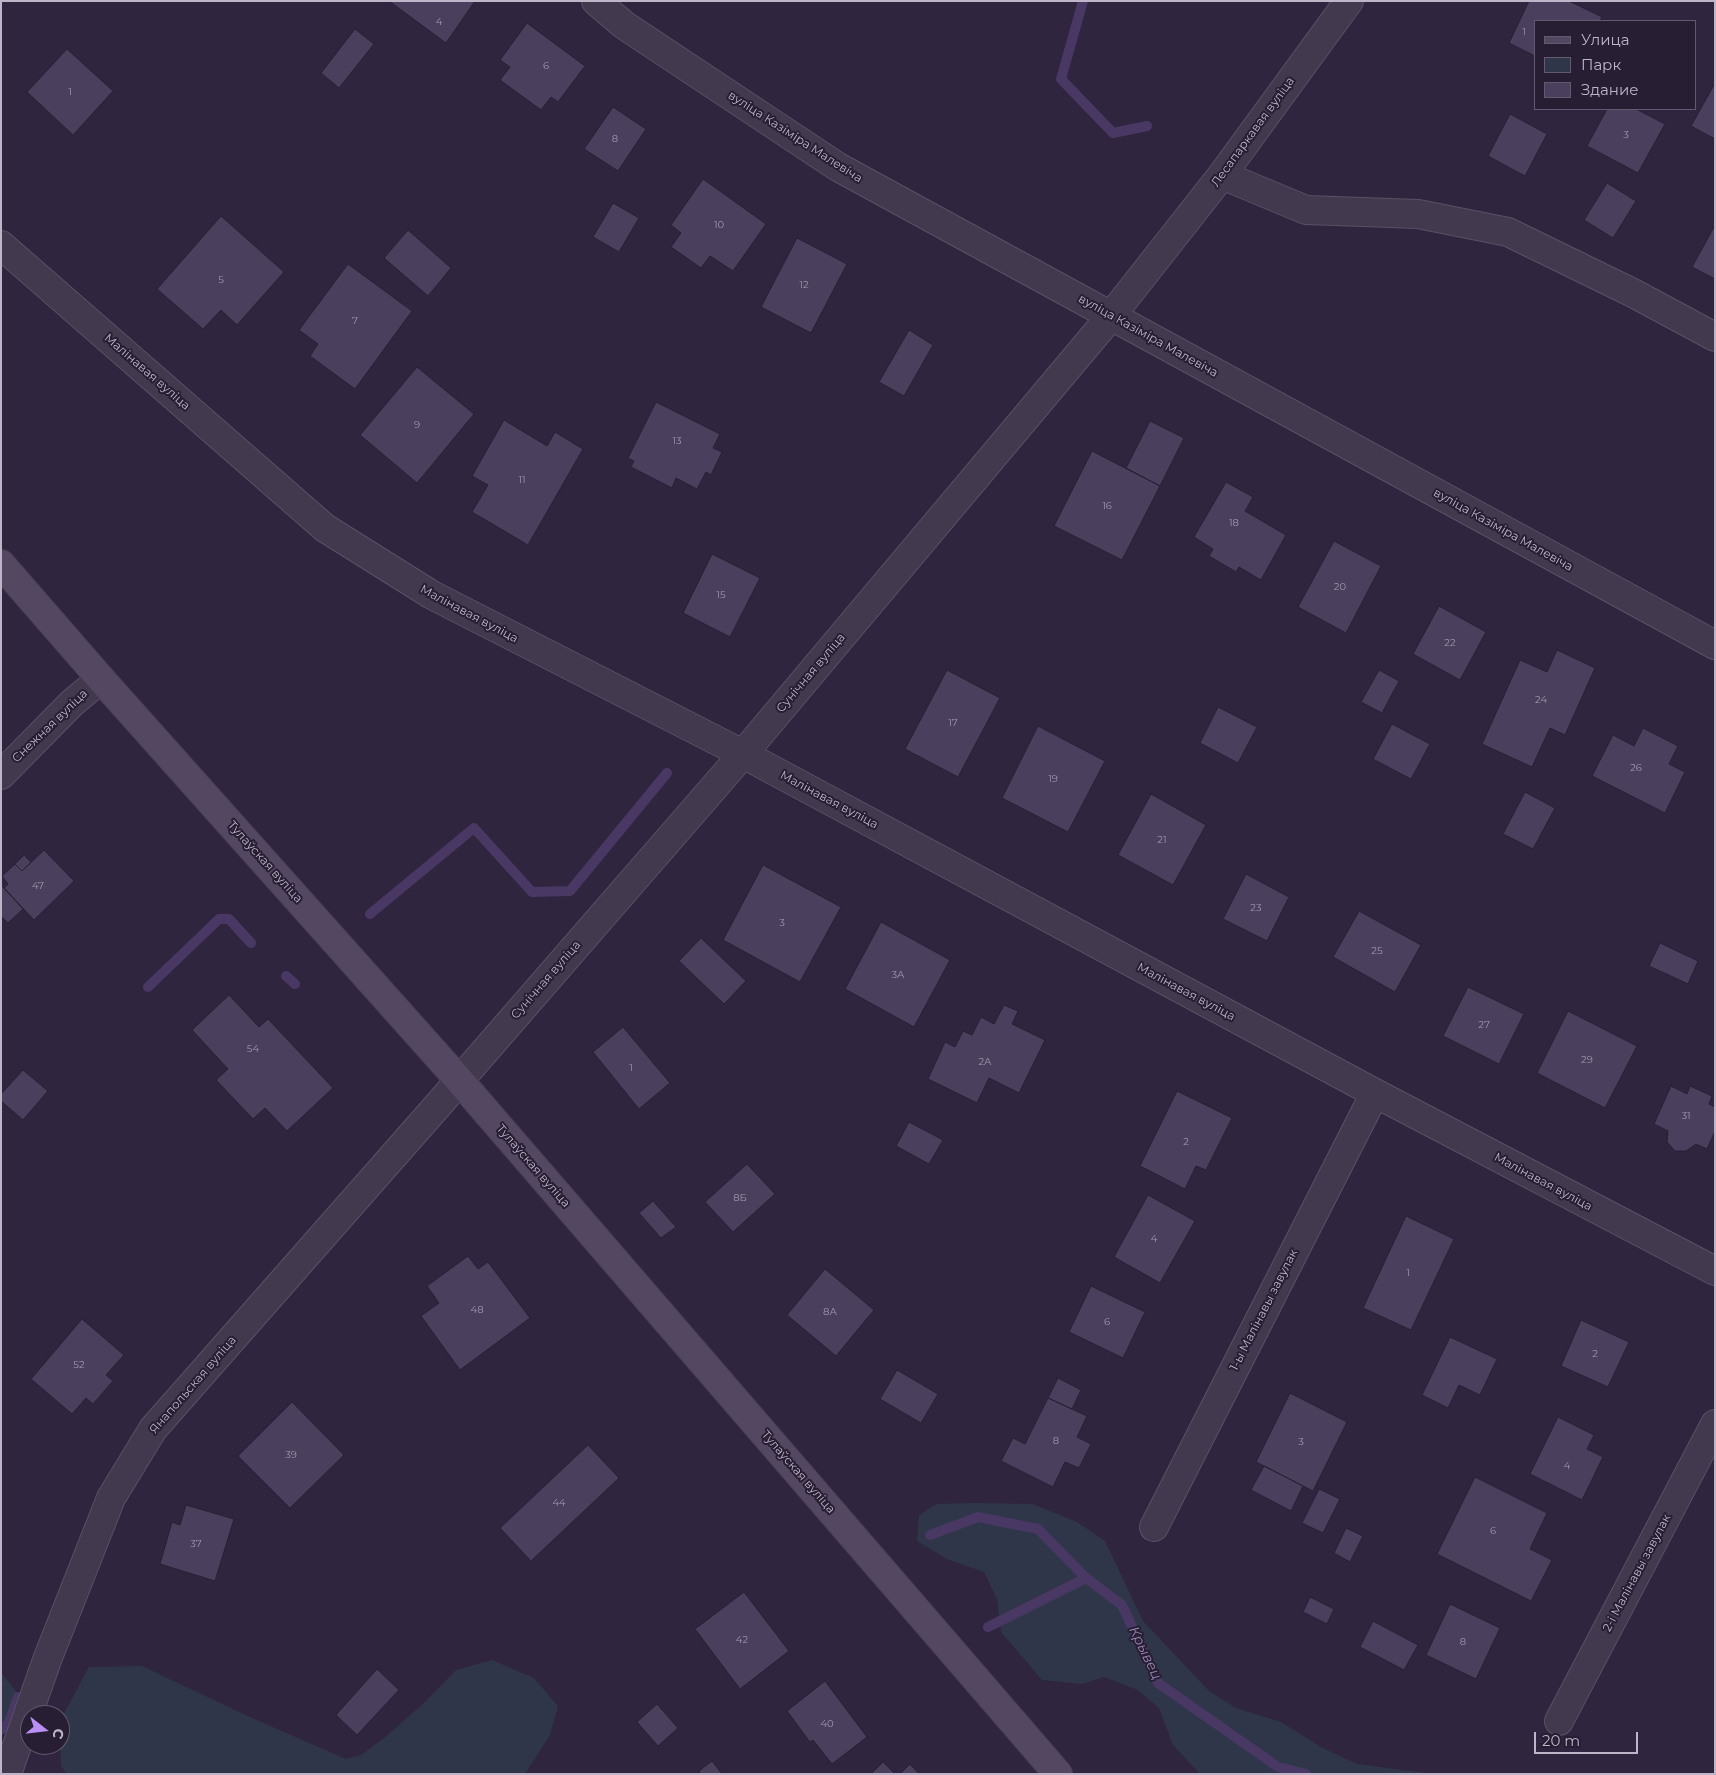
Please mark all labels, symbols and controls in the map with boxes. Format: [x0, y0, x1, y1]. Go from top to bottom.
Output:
house number: 4 [436, 16, 442, 28]
legend [1534, 20, 1696, 110]
house number: 1 [1522, 26, 1526, 38]
text: Улица [1581, 30, 1629, 49]
text: Парк [1581, 55, 1621, 74]
house number: 6 [543, 60, 549, 72]
street label: Лесапаркавая вуліца [1208, 74, 1298, 190]
text: Здание [1581, 80, 1639, 99]
house number: 1 [68, 86, 72, 98]
street label: вуліца Казіміра Малевіча [725, 88, 865, 186]
house number: 3 [1623, 129, 1629, 141]
house number: 8 [612, 133, 618, 145]
house number: 10 [714, 219, 724, 231]
house number: 5 [218, 274, 224, 286]
house number: 12 [799, 279, 809, 291]
street label: вуліца Казіміра Малевіча [1076, 292, 1220, 380]
house number: 7 [352, 315, 358, 327]
street label: Малінавая вуліца [101, 331, 193, 413]
house number: 9 [414, 419, 420, 431]
house number: 13 [672, 435, 682, 447]
house number: 11 [518, 474, 526, 486]
street label: вуліца Казіміра Малевіча [1431, 486, 1575, 574]
house number: 16 [1102, 500, 1112, 512]
house number: 18 [1229, 517, 1239, 529]
house number: 20 [1334, 581, 1346, 593]
street label: Малінавая вуліца [418, 582, 520, 646]
house number: 15 [716, 589, 726, 601]
street label: Сунічная вуліца [774, 630, 848, 716]
house number: 22 [1444, 637, 1456, 649]
street label: Снежная вуліца [9, 686, 91, 766]
house number: 24 [1535, 694, 1547, 706]
house number: 17 [948, 717, 958, 729]
house number: 26 [1630, 762, 1642, 774]
street label: Малінавая вуліца [778, 768, 880, 832]
house number: 19 [1048, 773, 1058, 785]
street label: Тулаўская вуліца [225, 818, 305, 906]
house number: 21 [1157, 834, 1167, 846]
house number: 47 [32, 880, 44, 892]
house number: 23 [1250, 902, 1262, 914]
house number: 3 [779, 917, 785, 929]
street label: Сунічная вуліца [508, 938, 584, 1022]
house number: 25 [1371, 945, 1383, 957]
street label: Малінавая вуліца [1135, 960, 1237, 1024]
house number: 3А [891, 969, 905, 981]
house number: 27 [1478, 1019, 1490, 1031]
house number: 54 [247, 1043, 259, 1055]
house number: 29 [1581, 1054, 1593, 1066]
house number: 2А [978, 1056, 992, 1068]
house number: 1 [629, 1062, 633, 1074]
house number: 31 [1681, 1110, 1691, 1122]
street label: Тулаўская вуліца [493, 1122, 573, 1210]
house number: 2 [1183, 1136, 1189, 1148]
street label: Малінавая вуліца [1492, 1150, 1594, 1214]
house number: 8Б [733, 1192, 747, 1204]
house number: 4 [1151, 1233, 1157, 1245]
street label: 1-ы Малінавы завулак [1227, 1247, 1301, 1373]
house number: 1 [1406, 1267, 1410, 1279]
house number: 48 [470, 1304, 484, 1316]
house number: 8А [823, 1306, 837, 1318]
house number: 6 [1104, 1316, 1110, 1328]
street label: Янапольская вуліца [147, 1333, 239, 1437]
house number: 2 [1592, 1348, 1598, 1360]
house number: 52 [73, 1359, 85, 1371]
street label: Тулаўская вуліца [758, 1428, 838, 1516]
house number: 8 [1053, 1435, 1059, 1447]
house number: 3 [1298, 1436, 1304, 1448]
house number: 39 [285, 1449, 297, 1461]
house number: 4 [1564, 1460, 1570, 1472]
house number: 44 [552, 1497, 566, 1509]
street label: 2-і Малінавы завулак [1600, 1512, 1674, 1634]
house number: 6 [1490, 1525, 1496, 1537]
house number: 37 [190, 1538, 202, 1550]
water label: Крывец [1125, 1624, 1165, 1682]
house number: 42 [736, 1634, 748, 1646]
house number: 8 [1460, 1636, 1466, 1648]
north arrow [20, 1705, 70, 1755]
house number: 40 [820, 1718, 834, 1730]
scale bar [1536, 1722, 1640, 1754]
text: С [48, 1726, 69, 1741]
text: 20 m [1542, 1731, 1580, 1750]

